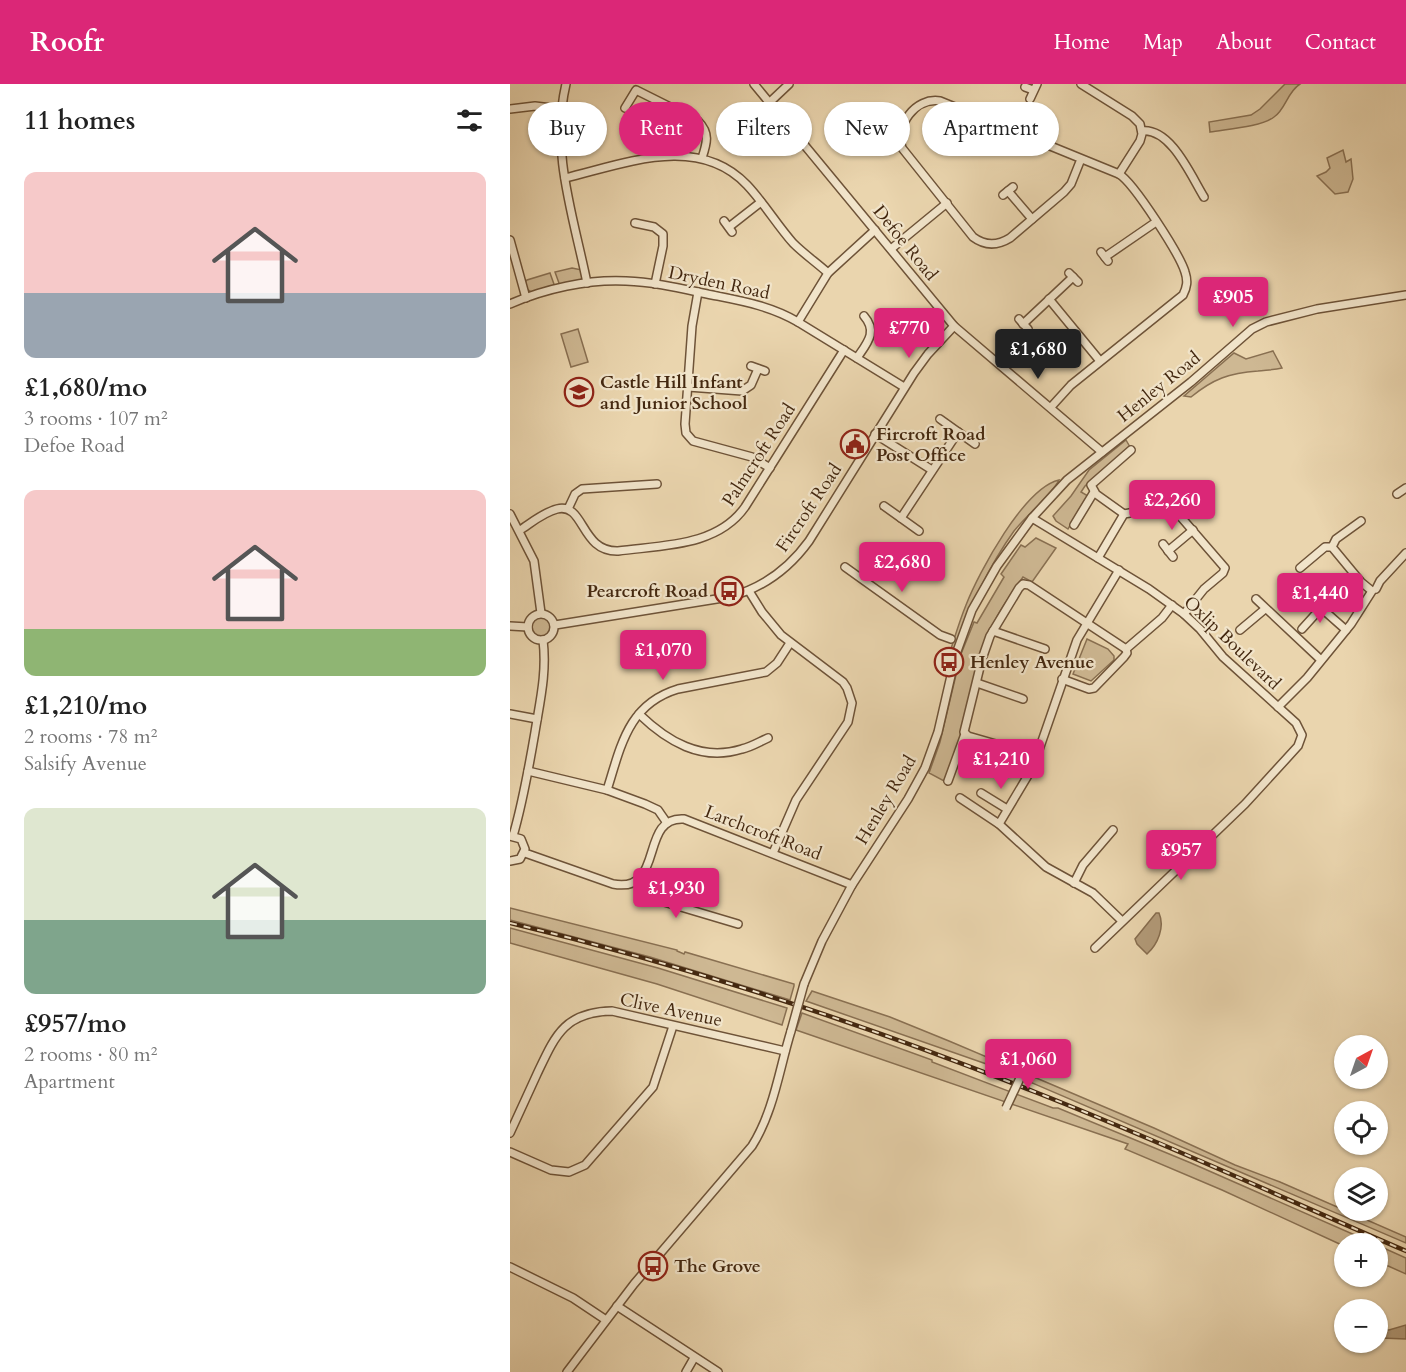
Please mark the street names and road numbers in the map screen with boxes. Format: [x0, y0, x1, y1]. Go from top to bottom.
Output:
street label: Defoe Road [867, 200, 943, 286]
street label: Dryden Road [666, 260, 772, 306]
street label: Henley Road [1112, 346, 1206, 428]
street label: Palmcroft Road [716, 398, 802, 511]
street label: Fircroft Road [770, 458, 848, 557]
street label: Oxlip Boulevard [1178, 590, 1286, 696]
street label: Henley Road [850, 750, 923, 849]
street label: Larchcroft Road [701, 799, 825, 867]
street label: Clive Avenue [618, 987, 724, 1033]

